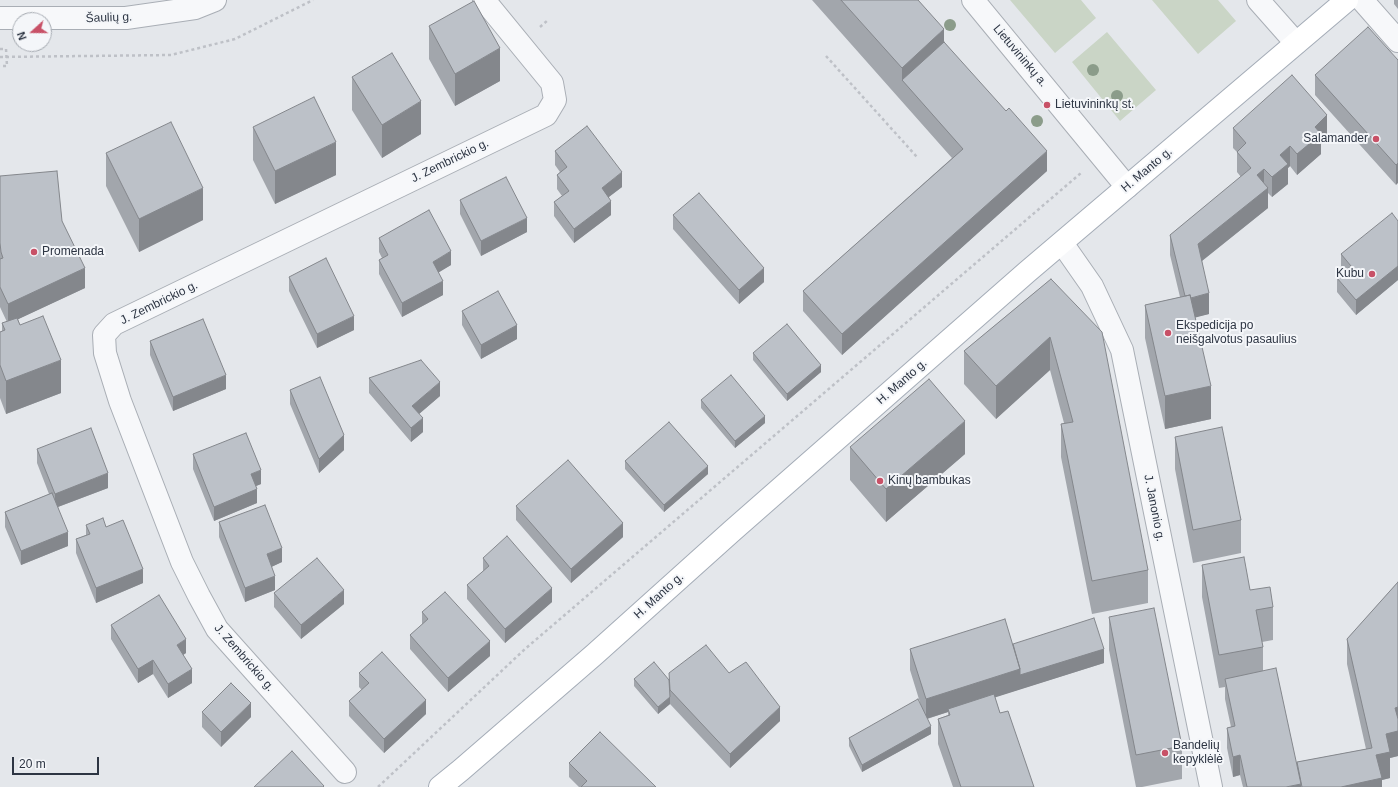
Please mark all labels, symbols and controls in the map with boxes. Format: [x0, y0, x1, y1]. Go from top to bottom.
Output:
street label: Šaulių g. [85, 10, 133, 26]
north arrow [12, 12, 52, 52]
street label: Lietuvininkų a. [990, 22, 1050, 90]
text: N [15, 30, 29, 42]
place label: Lietuvininkų st. [1055, 98, 1134, 112]
marker: Lietuvininkų st. [1042, 100, 1052, 110]
place label: Salamander [1303, 132, 1368, 146]
marker: Salamander [1371, 134, 1381, 144]
street label: J. Zembrickio g. [409, 136, 491, 186]
street label: H. Manto g. [1119, 145, 1175, 195]
place label: Promenada [42, 245, 104, 259]
marker: Promenada [29, 247, 39, 257]
place label: Kubu [1336, 267, 1364, 281]
marker: Kubu [1367, 269, 1377, 279]
street label: J. Zembrickio g. [118, 278, 200, 328]
place label: Ekspedicija po neišgalvotus pasaulius [1176, 319, 1297, 347]
marker: Ekspedicija po neišgalvotus pasaulius [1163, 328, 1173, 338]
street label: H. Manto g. [874, 356, 930, 408]
street label: J. Janonio g. [1140, 473, 1168, 543]
place label: Kinų bambukas [888, 474, 971, 488]
marker: Kinų bambukas [875, 476, 885, 486]
street label: H. Manto g. [631, 570, 687, 622]
street label: J. Zembrickio g. [211, 621, 277, 695]
place label: Bandelių kepyklėlė [1173, 739, 1223, 767]
marker: Bandelių kepyklėlė [1160, 748, 1170, 758]
scale bar [14, 749, 101, 775]
text: 20 m [19, 757, 46, 771]

